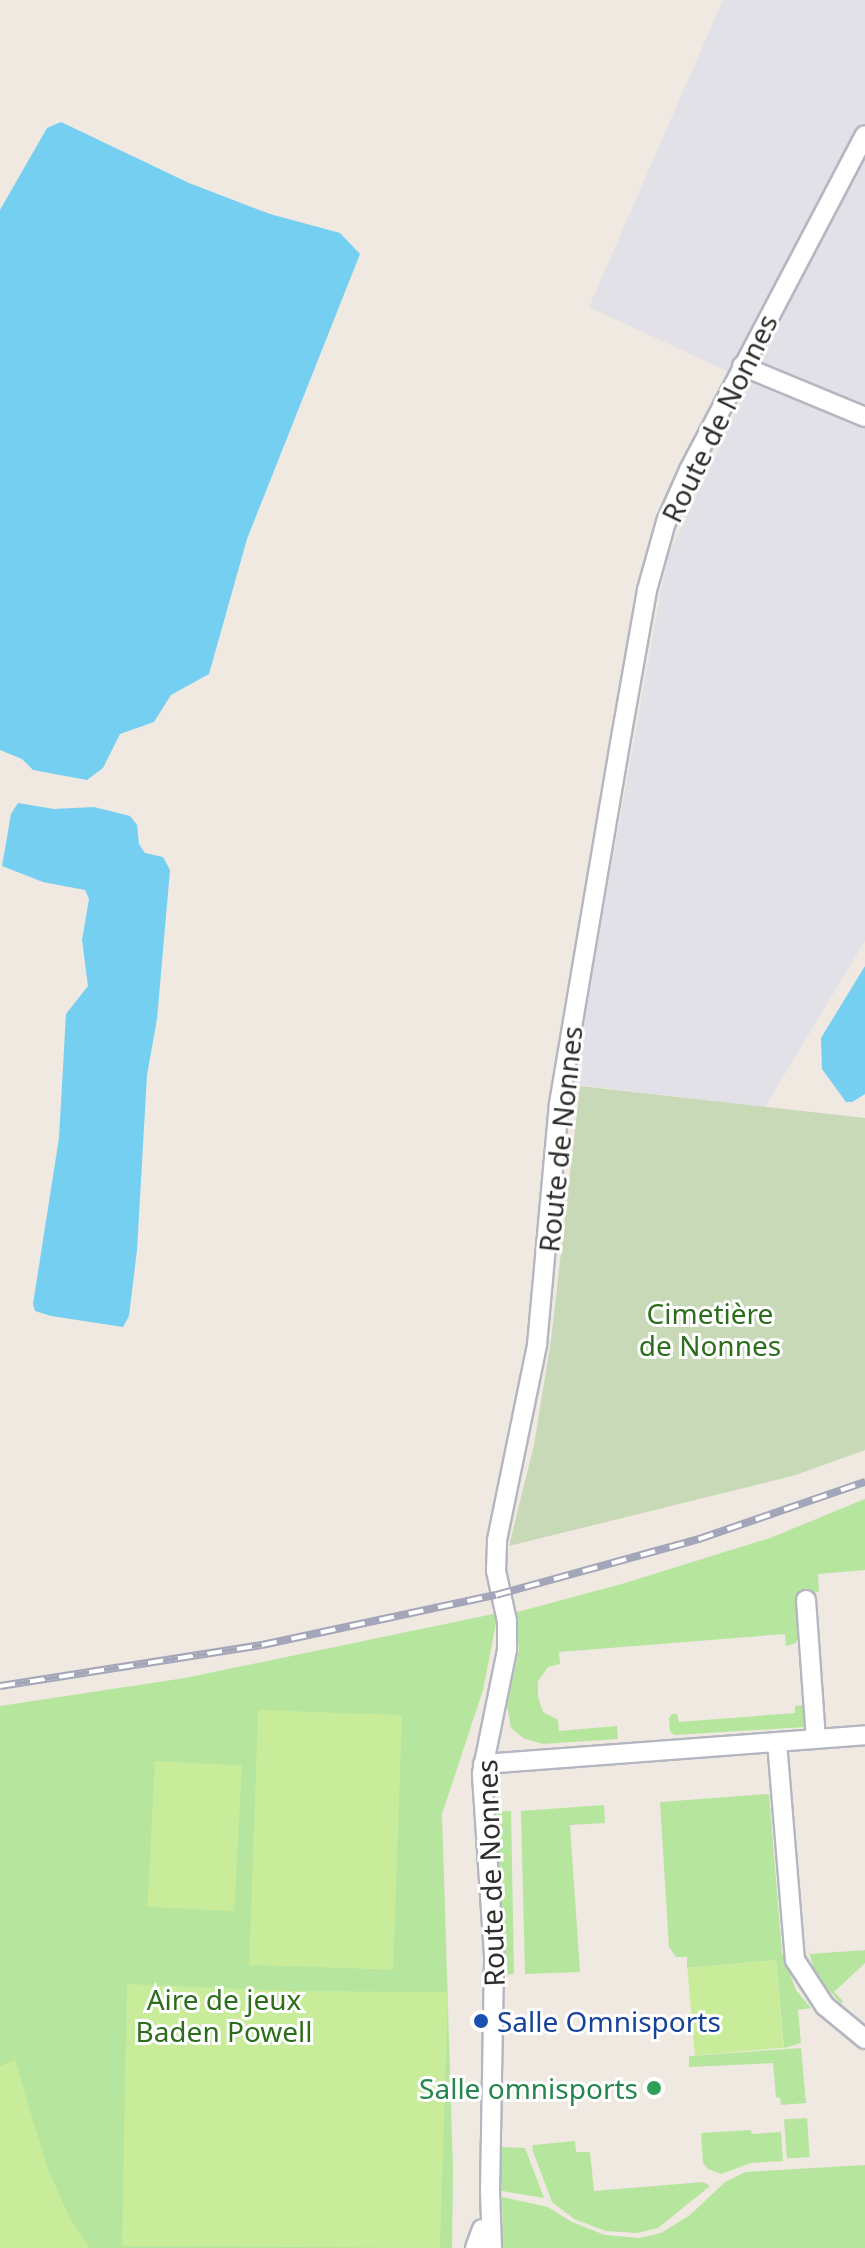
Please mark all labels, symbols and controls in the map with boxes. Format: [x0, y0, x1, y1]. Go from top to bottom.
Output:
street label: Route de Nonnes [654, 309, 784, 527]
street label: Route de Nonnes [531, 1024, 589, 1254]
park label: Cimetière de Nonnes [639, 1296, 781, 1362]
street label: Route de Nonnes [469, 1759, 511, 1987]
park label: Aire de jeux Baden Powell [135, 1982, 313, 2048]
place label: Salle Omnisports [497, 2004, 721, 2038]
marker: Salle Omnisports [472, 2012, 490, 2030]
place label: Salle omnisports [419, 2071, 638, 2105]
marker: Salle omnisports [645, 2079, 663, 2097]

